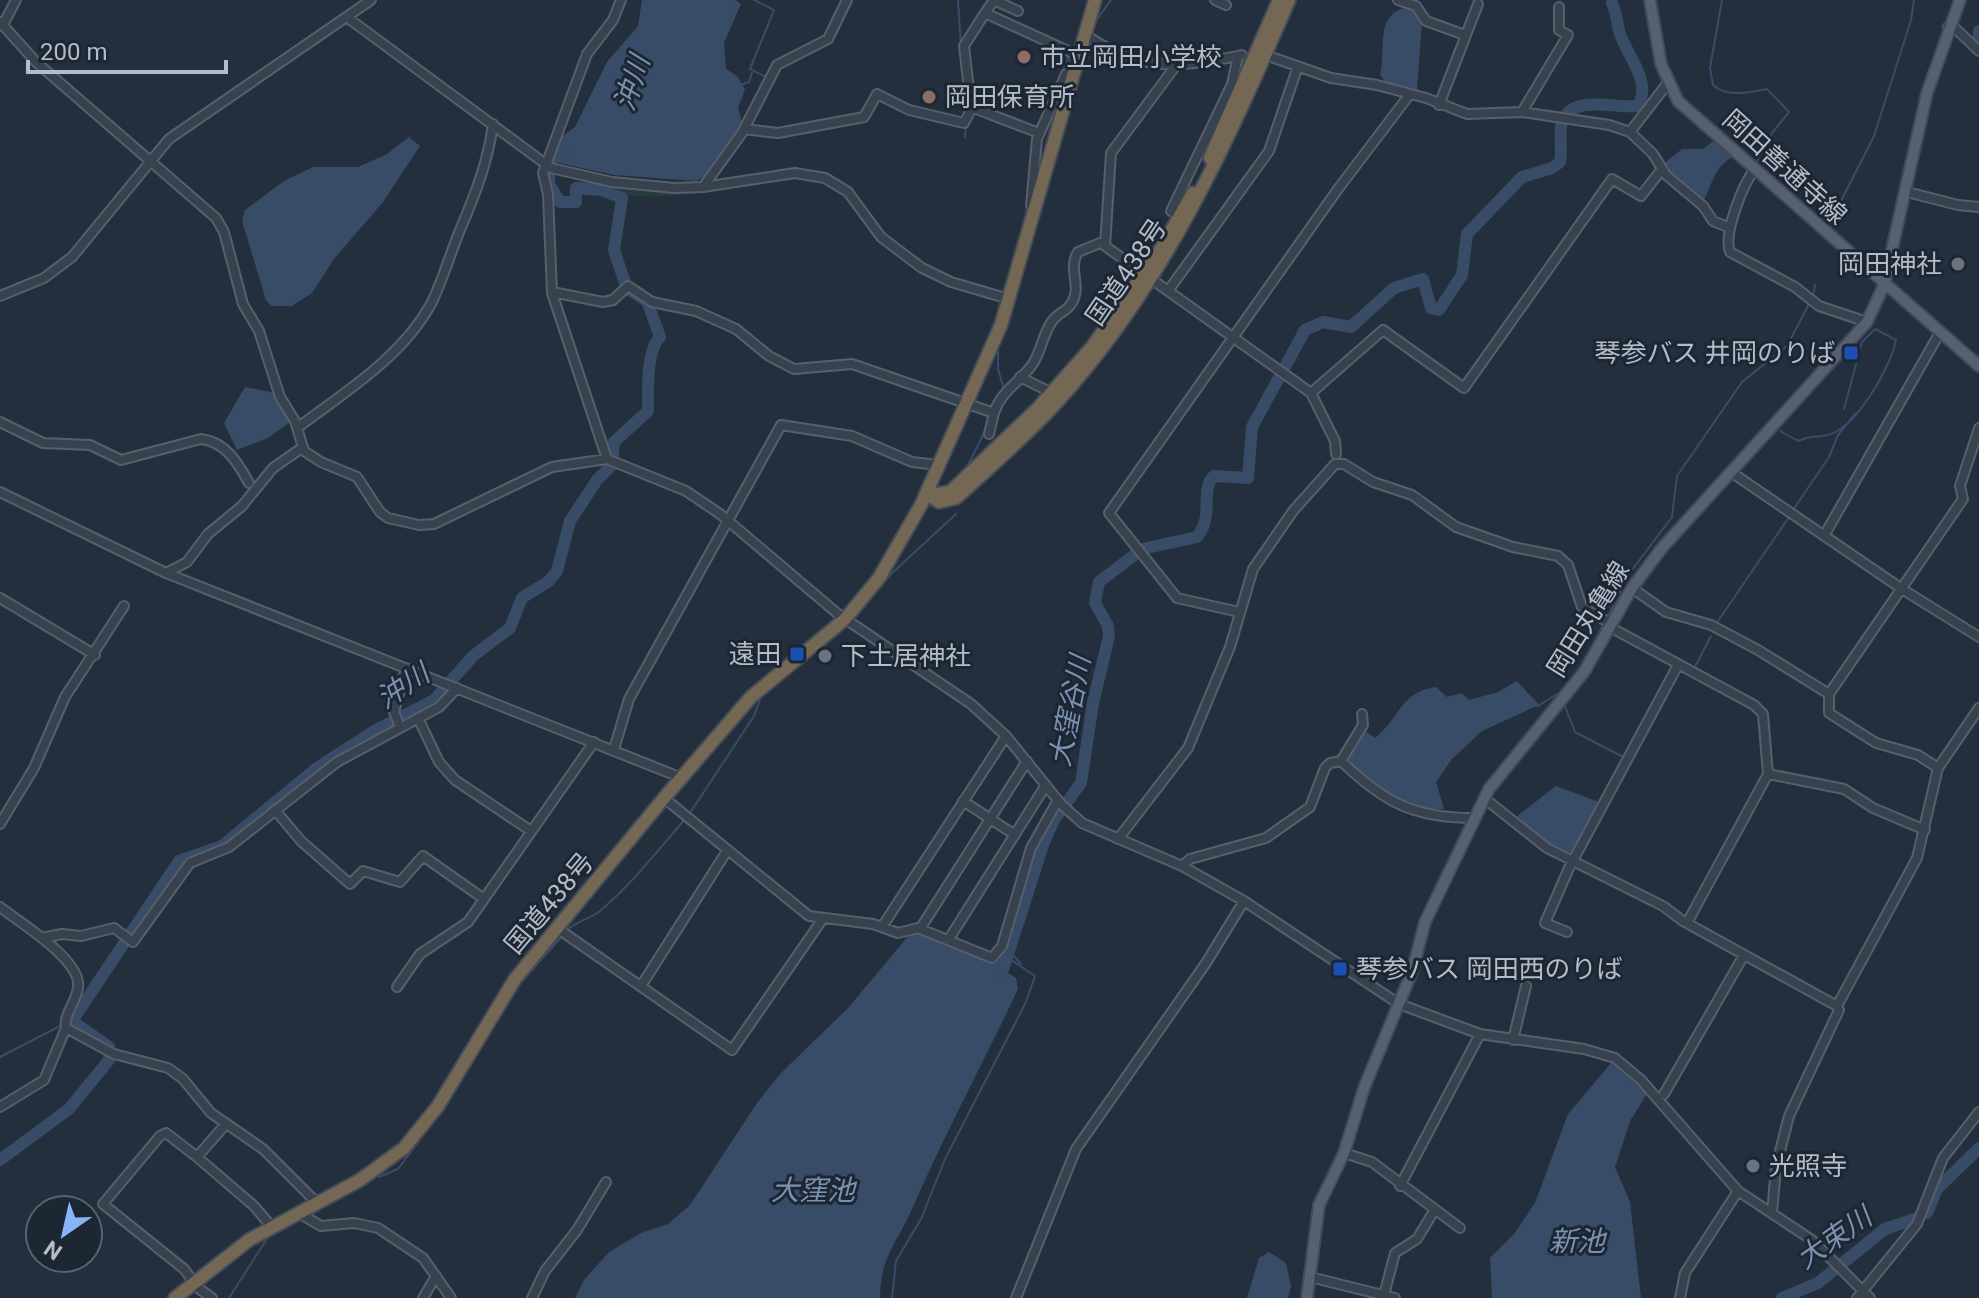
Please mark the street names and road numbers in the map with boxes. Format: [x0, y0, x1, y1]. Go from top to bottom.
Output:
street label: 岡田善通寺線 [1717, 104, 1853, 230]
street label: 国道438号 [1079, 213, 1173, 331]
street label: 岡田丸亀線 [1541, 556, 1635, 682]
street label: 国道438号 [498, 847, 600, 959]

